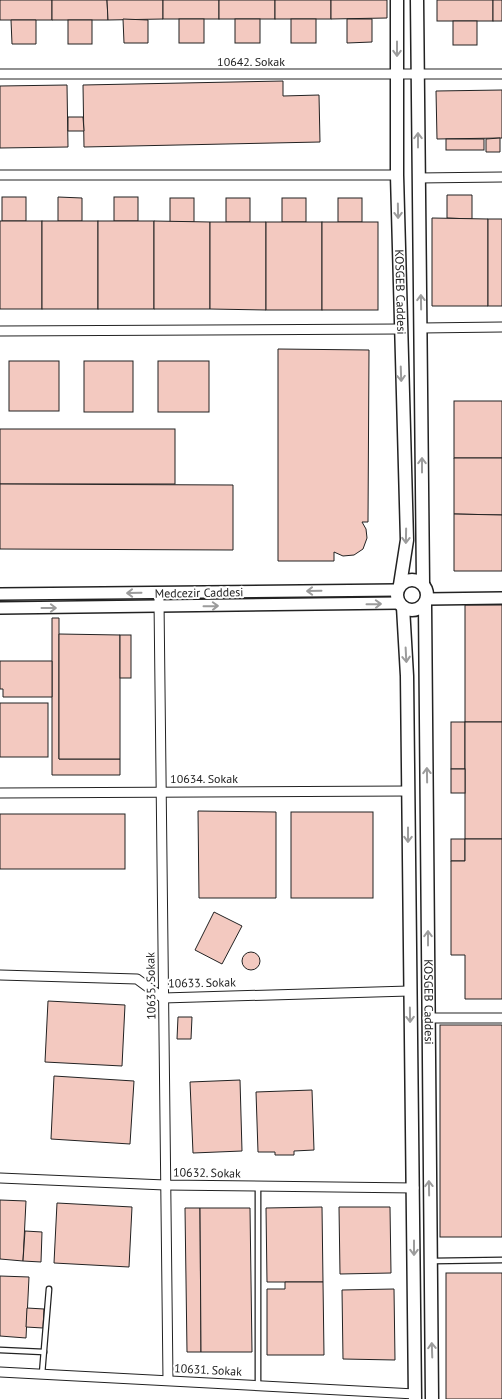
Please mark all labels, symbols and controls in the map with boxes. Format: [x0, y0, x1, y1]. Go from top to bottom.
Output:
one-way arrow [392, 40, 402, 56]
street label: 10642. Sokak [217, 54, 285, 69]
one-way arrow [413, 132, 423, 148]
one-way arrow [393, 203, 402, 219]
street label: KOSGEB Caddesi [392, 249, 409, 335]
one-way arrow [416, 294, 425, 310]
one-way arrow [396, 365, 406, 381]
one-way arrow [417, 457, 427, 473]
one-way arrow [401, 528, 411, 544]
street label: Medcezir Caddesi [154, 584, 244, 601]
one-way arrow [306, 586, 322, 596]
one-way arrow [126, 588, 142, 598]
one-way arrow [365, 599, 381, 609]
one-way arrow [202, 601, 219, 611]
one-way arrow [40, 603, 56, 613]
one-way arrow [401, 647, 410, 663]
one-way arrow [422, 768, 431, 784]
street label: 10634. Sokak [170, 771, 238, 786]
one-way arrow [403, 827, 413, 843]
one-way arrow [423, 930, 432, 946]
street label: 10635. Sokak [142, 952, 159, 1020]
street label: KOSGEB Caddesi [421, 959, 437, 1045]
street label: 10633. Sokak [168, 974, 236, 991]
one-way arrow [405, 1007, 415, 1023]
street label: 10632. Sokak [173, 1164, 241, 1181]
one-way arrow [424, 1180, 434, 1196]
one-way arrow [409, 1240, 419, 1256]
one-way arrow [427, 1343, 437, 1359]
street label: 10631. Sokak [174, 1360, 243, 1379]

